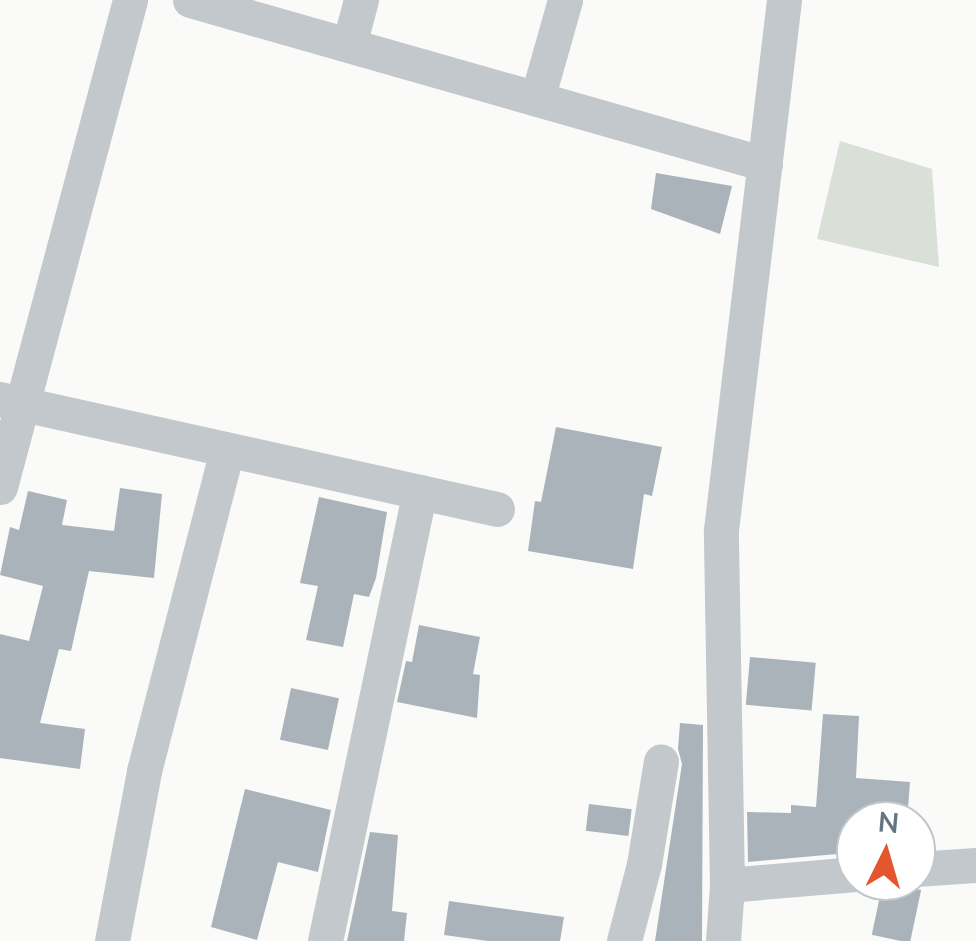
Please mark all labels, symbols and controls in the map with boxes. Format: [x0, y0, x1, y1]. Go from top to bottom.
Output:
north arrow [836, 801, 936, 901]
text: N [876, 803, 901, 843]

